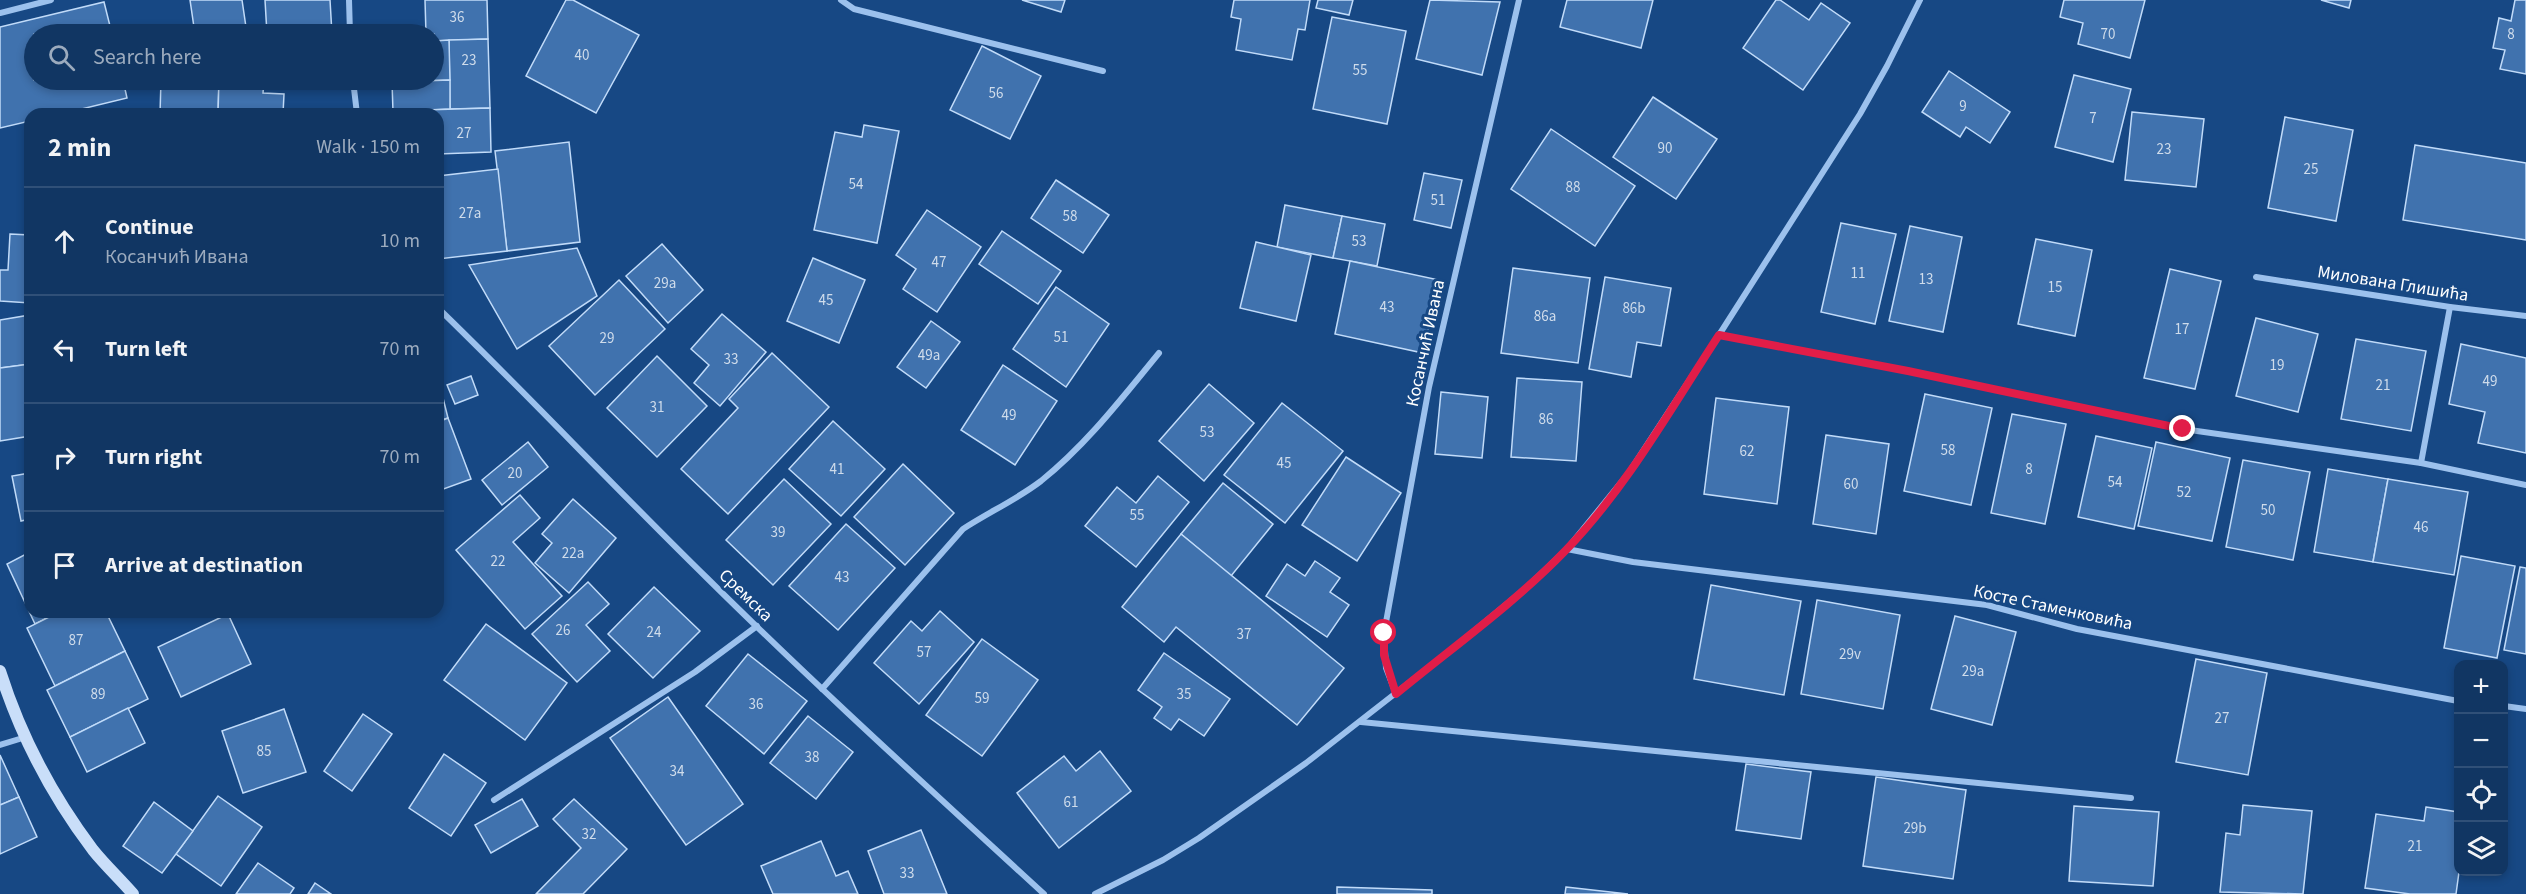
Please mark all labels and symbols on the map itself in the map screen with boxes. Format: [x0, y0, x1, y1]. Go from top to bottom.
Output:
house number: 36 [450, 7, 464, 28]
house number: 70 [2101, 24, 2115, 45]
house number: 8 [2507, 24, 2515, 45]
house number: 40 [575, 45, 589, 66]
house number: 23 [462, 50, 476, 71]
house number: 55 [1353, 60, 1367, 81]
house number: 56 [989, 83, 1003, 104]
house number: 9 [1959, 96, 1967, 117]
house number: 7 [2089, 108, 2097, 129]
house number: 27 [457, 123, 471, 144]
house number: 90 [1658, 138, 1672, 159]
house number: 23 [2157, 139, 2171, 160]
house number: 25 [2304, 159, 2318, 180]
house number: 54 [849, 174, 864, 195]
house number: 88 [1566, 177, 1580, 198]
house number: 51 [1431, 190, 1445, 211]
house number: 27a [459, 203, 481, 224]
house number: 58 [1063, 206, 1077, 227]
house number: 53 [1352, 231, 1366, 252]
house number: 47 [932, 252, 946, 273]
street label: Милована Глишића [2316, 259, 2470, 308]
house number: 11 [1851, 263, 1865, 284]
house number: 13 [1919, 269, 1933, 290]
house number: 29a [654, 273, 676, 294]
street label: Косанчић Ивана [1400, 277, 1451, 409]
house number: 15 [2048, 277, 2062, 298]
house number: 45 [819, 290, 833, 311]
house number: 43 [1380, 297, 1394, 318]
house number: 86b [1622, 298, 1646, 319]
house number: 86a [1534, 306, 1556, 327]
house number: 17 [2175, 319, 2189, 340]
house number: 51 [1054, 327, 1068, 348]
house number: 29 [600, 328, 614, 349]
house number: 49a [918, 345, 940, 366]
house number: 33 [724, 349, 738, 370]
house number: 19 [2270, 355, 2284, 376]
house number: 49 [2483, 371, 2497, 392]
house number: 21 [2376, 375, 2390, 396]
house number: 31 [650, 397, 664, 418]
house number: 49 [1002, 405, 1016, 426]
house number: 86 [1539, 409, 1553, 430]
route end [2169, 415, 2195, 441]
house number: 53 [1200, 422, 1214, 443]
house number: 58 [1941, 440, 1955, 461]
house number: 62 [1740, 441, 1754, 462]
house number: 45 [1277, 453, 1291, 474]
house number: 41 [830, 459, 844, 480]
house number: 8 [2025, 459, 2033, 480]
house number: 20 [508, 463, 522, 484]
house number: 54 [2108, 472, 2123, 493]
house number: 60 [1844, 474, 1858, 495]
house number: 52 [2177, 482, 2191, 503]
house number: 50 [2261, 500, 2275, 521]
house number: 55 [1130, 505, 1144, 526]
house number: 46 [2414, 517, 2428, 538]
house number: 39 [771, 522, 785, 543]
house number: 22a [562, 543, 584, 564]
house number: 22 [491, 551, 505, 572]
street label: Сремска [713, 563, 778, 627]
house number: 43 [835, 567, 849, 588]
street label: Косте Стаменковића [1971, 578, 2135, 637]
route start [1370, 619, 1396, 645]
house number: 26 [556, 620, 570, 641]
house number: 24 [647, 622, 662, 643]
house number: 37 [1237, 624, 1251, 645]
house number: 87 [69, 630, 83, 651]
house number: 57 [917, 642, 931, 663]
house number: 29v [1839, 644, 1861, 665]
house number: 29a [1962, 661, 1984, 682]
house number: 89 [91, 684, 105, 705]
house number: 35 [1177, 684, 1191, 705]
house number: 59 [975, 688, 989, 709]
house number: 36 [749, 694, 763, 715]
house number: 27 [2215, 708, 2229, 729]
house number: 85 [257, 741, 271, 762]
house number: 38 [805, 747, 819, 768]
house number: 34 [670, 761, 685, 782]
house number: 61 [1064, 792, 1078, 813]
house number: 29b [1903, 818, 1927, 839]
house number: 32 [582, 824, 596, 845]
house number: 21 [2408, 836, 2422, 857]
house number: 33 [900, 863, 914, 884]

